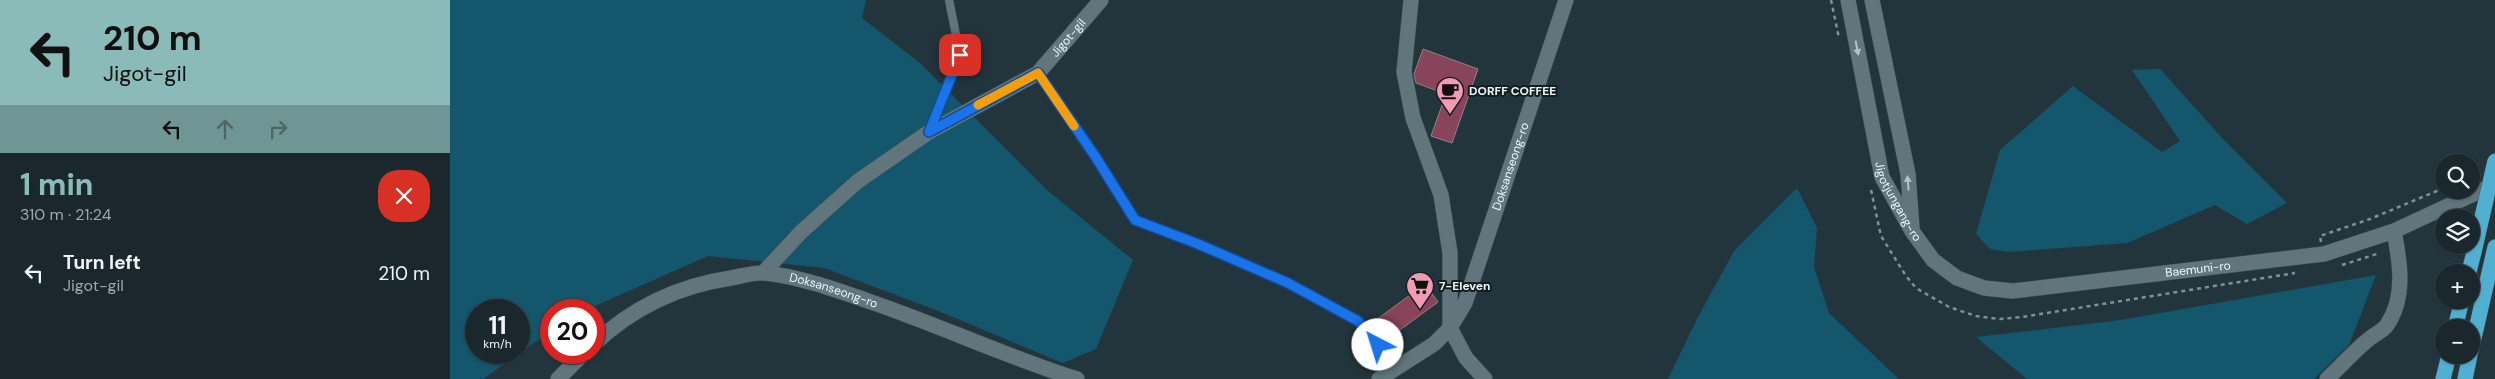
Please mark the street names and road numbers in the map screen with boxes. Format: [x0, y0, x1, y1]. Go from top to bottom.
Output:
street label: Jigot-gil [1047, 15, 1089, 60]
street label: Doksanseong-ro [1488, 120, 1533, 213]
street label: Jigotjungang-ro [1871, 160, 1925, 245]
street label: Baemuni-ro [2164, 257, 2232, 281]
street label: Doksanseong-ro [788, 269, 880, 312]

